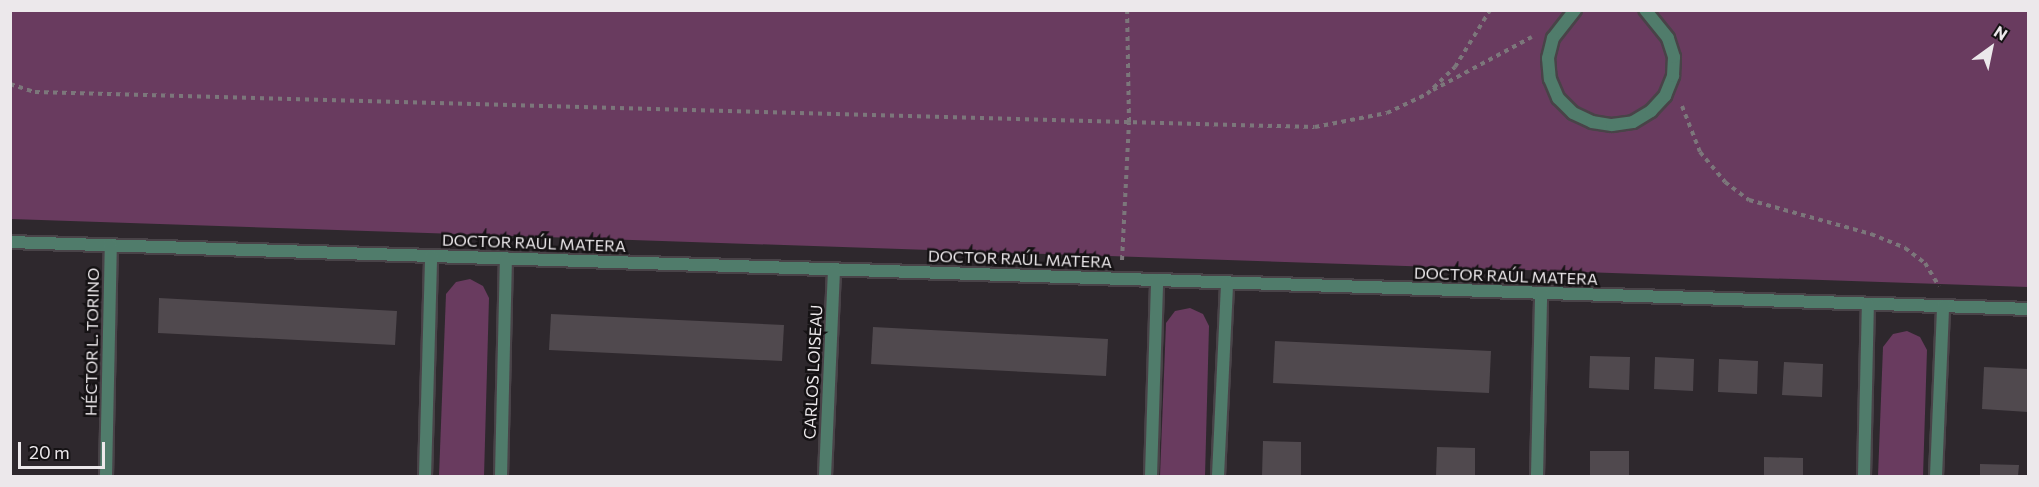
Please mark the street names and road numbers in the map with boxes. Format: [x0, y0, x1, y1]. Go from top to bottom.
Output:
street label: DOCTOR RAÚL MATERA [442, 230, 626, 256]
street label: DOCTOR RAÚL MATERA [928, 246, 1112, 272]
street label: DOCTOR RAÚL MATERA [1414, 263, 1598, 289]
street label: HÉCTOR L. TORINO [81, 268, 103, 416]
street label: CARLOS LOISEAU [800, 304, 826, 440]

